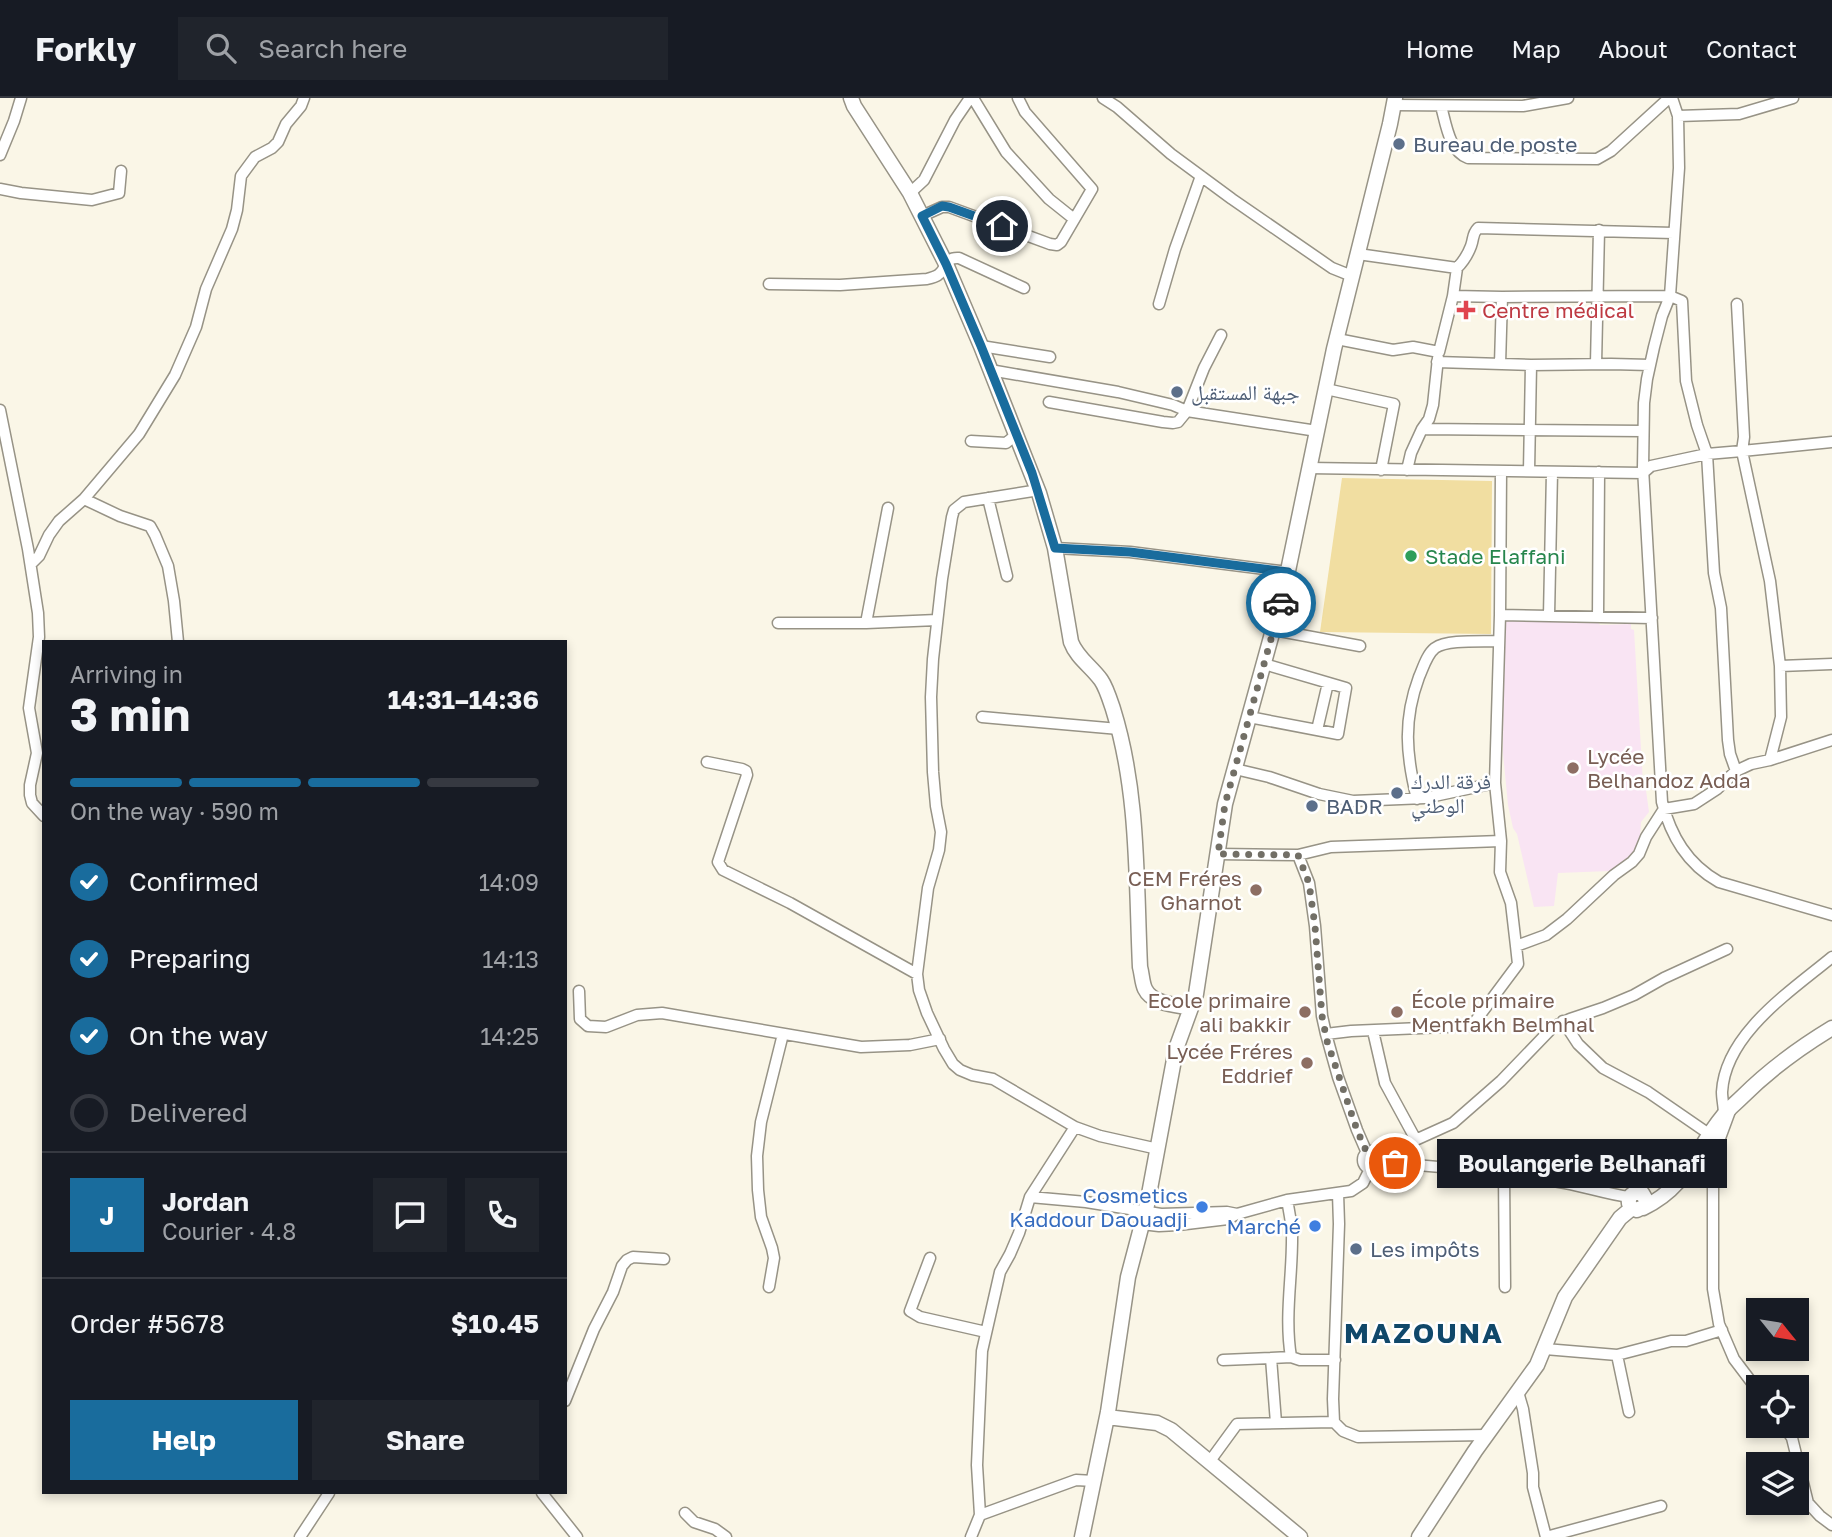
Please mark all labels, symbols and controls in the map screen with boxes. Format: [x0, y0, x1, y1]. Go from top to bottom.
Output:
search box [178, 17, 668, 80]
text: Forkly [35, 29, 136, 68]
icon: search [202, 29, 240, 67]
text: Search here [258, 33, 407, 64]
text: Home [1406, 34, 1474, 63]
text: Map [1512, 34, 1561, 63]
text: About [1599, 34, 1668, 63]
text: Contact [1706, 34, 1797, 63]
place label: Bureau de poste [1413, 131, 1577, 157]
marker: Bureau de poste [1391, 136, 1407, 152]
pin [972, 196, 1032, 256]
icon: home [983, 207, 1021, 245]
place label: Centre médical [1482, 297, 1634, 323]
marker: Centre médical [1456, 300, 1476, 320]
place label: جبهة المستقبل [1191, 379, 1300, 406]
marker: جبهة المستقبل [1169, 384, 1185, 400]
place label: Stade Elaffani [1425, 543, 1566, 569]
marker: Stade Elaffani [1403, 548, 1419, 564]
courier [1246, 568, 1316, 638]
icon: car [1262, 584, 1300, 622]
text: Arriving in [70, 660, 183, 688]
text: 14:31–14:36 [388, 684, 539, 715]
text: 3 min [70, 686, 190, 741]
place label: Lycée Belhandoz Adda [1587, 743, 1751, 793]
marker: Lycée Belhandoz Adda [1565, 760, 1581, 776]
place label: فرقة الدرك الوطني [1411, 768, 1491, 822]
marker: فرقة الدرك الوطني [1389, 785, 1405, 801]
place label: BADR [1326, 793, 1383, 819]
text: On the way · 590 m [70, 797, 279, 825]
marker: BADR [1304, 798, 1320, 814]
icon: check [70, 863, 108, 901]
place label: CEM Fréres Gharnot [1128, 865, 1242, 915]
text: Confirmed [129, 866, 259, 897]
text: 14:09 [479, 868, 539, 896]
marker: CEM Fréres Gharnot [1248, 882, 1264, 898]
icon: check [70, 940, 108, 978]
text: Preparing [129, 943, 251, 974]
text: 14:13 [482, 945, 539, 973]
place label: Ecole primaire ali bakkir [1147, 987, 1291, 1037]
place label: École primaire Mentfakh Belmhal [1411, 987, 1595, 1037]
marker: Ecole primaire ali bakkir [1297, 1004, 1313, 1020]
marker: École primaire Mentfakh Belmhal [1389, 1004, 1405, 1020]
icon: check [70, 1017, 108, 1055]
text: On the way [129, 1020, 268, 1051]
text: 14:25 [480, 1022, 539, 1050]
place label: Lycée Fréres Eddrief [1166, 1038, 1293, 1088]
marker: Lycée Fréres Eddrief [1299, 1055, 1315, 1071]
text: Delivered [129, 1097, 248, 1128]
pin [1365, 1133, 1425, 1193]
callout: Boulangerie Belhanafi [1437, 1138, 1728, 1188]
icon: bag [1376, 1144, 1414, 1182]
text: Boulangerie Belhanafi [1458, 1149, 1706, 1177]
button: chat [373, 1178, 447, 1252]
button: phone [465, 1178, 539, 1252]
place label: Cosmetics Kaddour Daouadji [1009, 1182, 1188, 1232]
text: Jordan [162, 1186, 249, 1217]
marker: Cosmetics Kaddour Daouadji [1194, 1199, 1210, 1215]
text: J [100, 1200, 114, 1231]
place label: Marché [1227, 1213, 1301, 1239]
text: Courier · 4.8 [162, 1217, 296, 1245]
marker: Marché [1307, 1218, 1323, 1234]
place label: Les impôts [1370, 1236, 1480, 1262]
marker: Les impôts [1348, 1241, 1364, 1257]
north arrow [1746, 1298, 1810, 1362]
map controls [1746, 1298, 1809, 1515]
text: Order #5678 [70, 1308, 225, 1339]
text: $10.45 [451, 1308, 539, 1339]
district label: MAZOUNA [1344, 1316, 1504, 1349]
button: locate [1746, 1375, 1809, 1438]
button: Help [70, 1400, 298, 1480]
button: Share [312, 1400, 539, 1480]
button: layers [1746, 1452, 1809, 1515]

